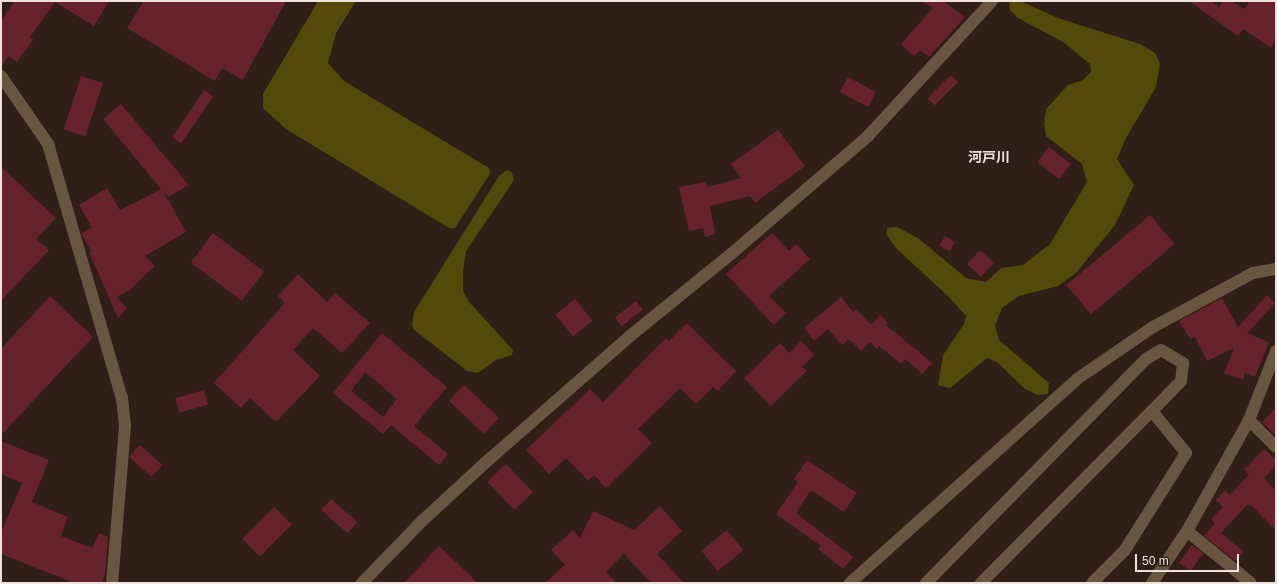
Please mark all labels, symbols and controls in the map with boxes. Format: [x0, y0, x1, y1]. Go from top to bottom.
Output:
district label: 河戸川 [968, 149, 1010, 165]
scale bar [1137, 546, 1241, 572]
text: 50 m [1142, 554, 1169, 568]

